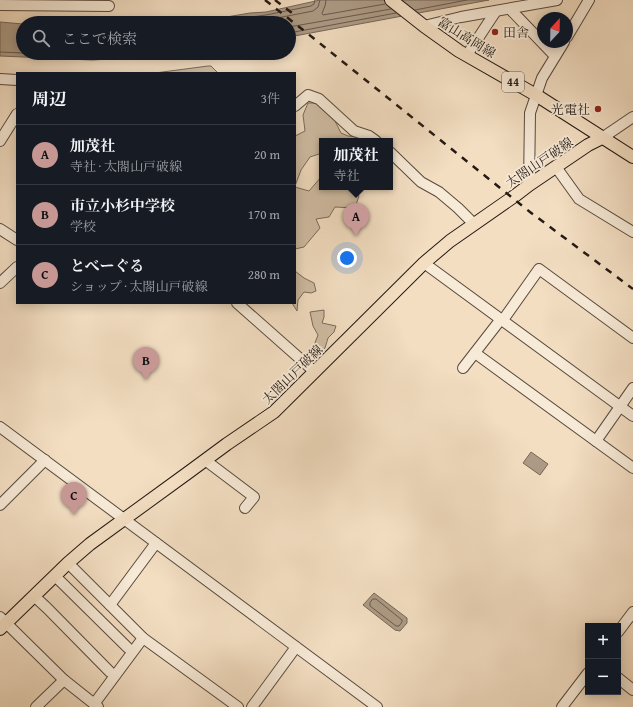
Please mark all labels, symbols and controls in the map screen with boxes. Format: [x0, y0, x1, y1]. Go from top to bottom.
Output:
street label: 富山高岡線 [434, 12, 499, 63]
north arrow [537, 12, 573, 48]
search box [16, 16, 296, 60]
place label: 田舎 [503, 23, 529, 42]
icon: search [30, 27, 52, 49]
marker: 田舎 [490, 27, 500, 37]
text: ここで検索 [62, 28, 137, 49]
road number: 44 [502, 72, 524, 92]
text: 周辺 [32, 86, 66, 111]
text: 3件 [261, 89, 280, 108]
place label: 光電社 [551, 100, 590, 119]
marker: 光電社 [593, 104, 603, 114]
street label: 太閤山戸破線 [502, 133, 577, 192]
text: 加茂社 [70, 135, 115, 156]
popup [319, 138, 393, 190]
text: 加茂社 [333, 144, 379, 165]
text: A [41, 145, 49, 164]
text: 20 m [254, 145, 280, 164]
text: 寺社 · 太閤山戸破線 [70, 157, 182, 176]
text: 寺社 [333, 166, 360, 185]
text: 市立小杉中学校 [70, 195, 175, 216]
pin: A [343, 203, 369, 236]
text: B [41, 205, 49, 224]
text: 170 m [248, 205, 280, 224]
text: 学校 [70, 217, 96, 236]
your location [337, 248, 357, 268]
text: とべーぐる [70, 255, 144, 276]
text: C [41, 265, 49, 284]
text: 280 m [248, 265, 280, 284]
text: ショップ · 太閤山戸破線 [70, 277, 208, 296]
street label: 太閤山戸破線 [258, 340, 327, 408]
pin: B [133, 347, 159, 380]
pin: C [61, 482, 87, 515]
map controls [585, 623, 621, 695]
button: + [585, 623, 621, 659]
button: − [585, 659, 621, 695]

